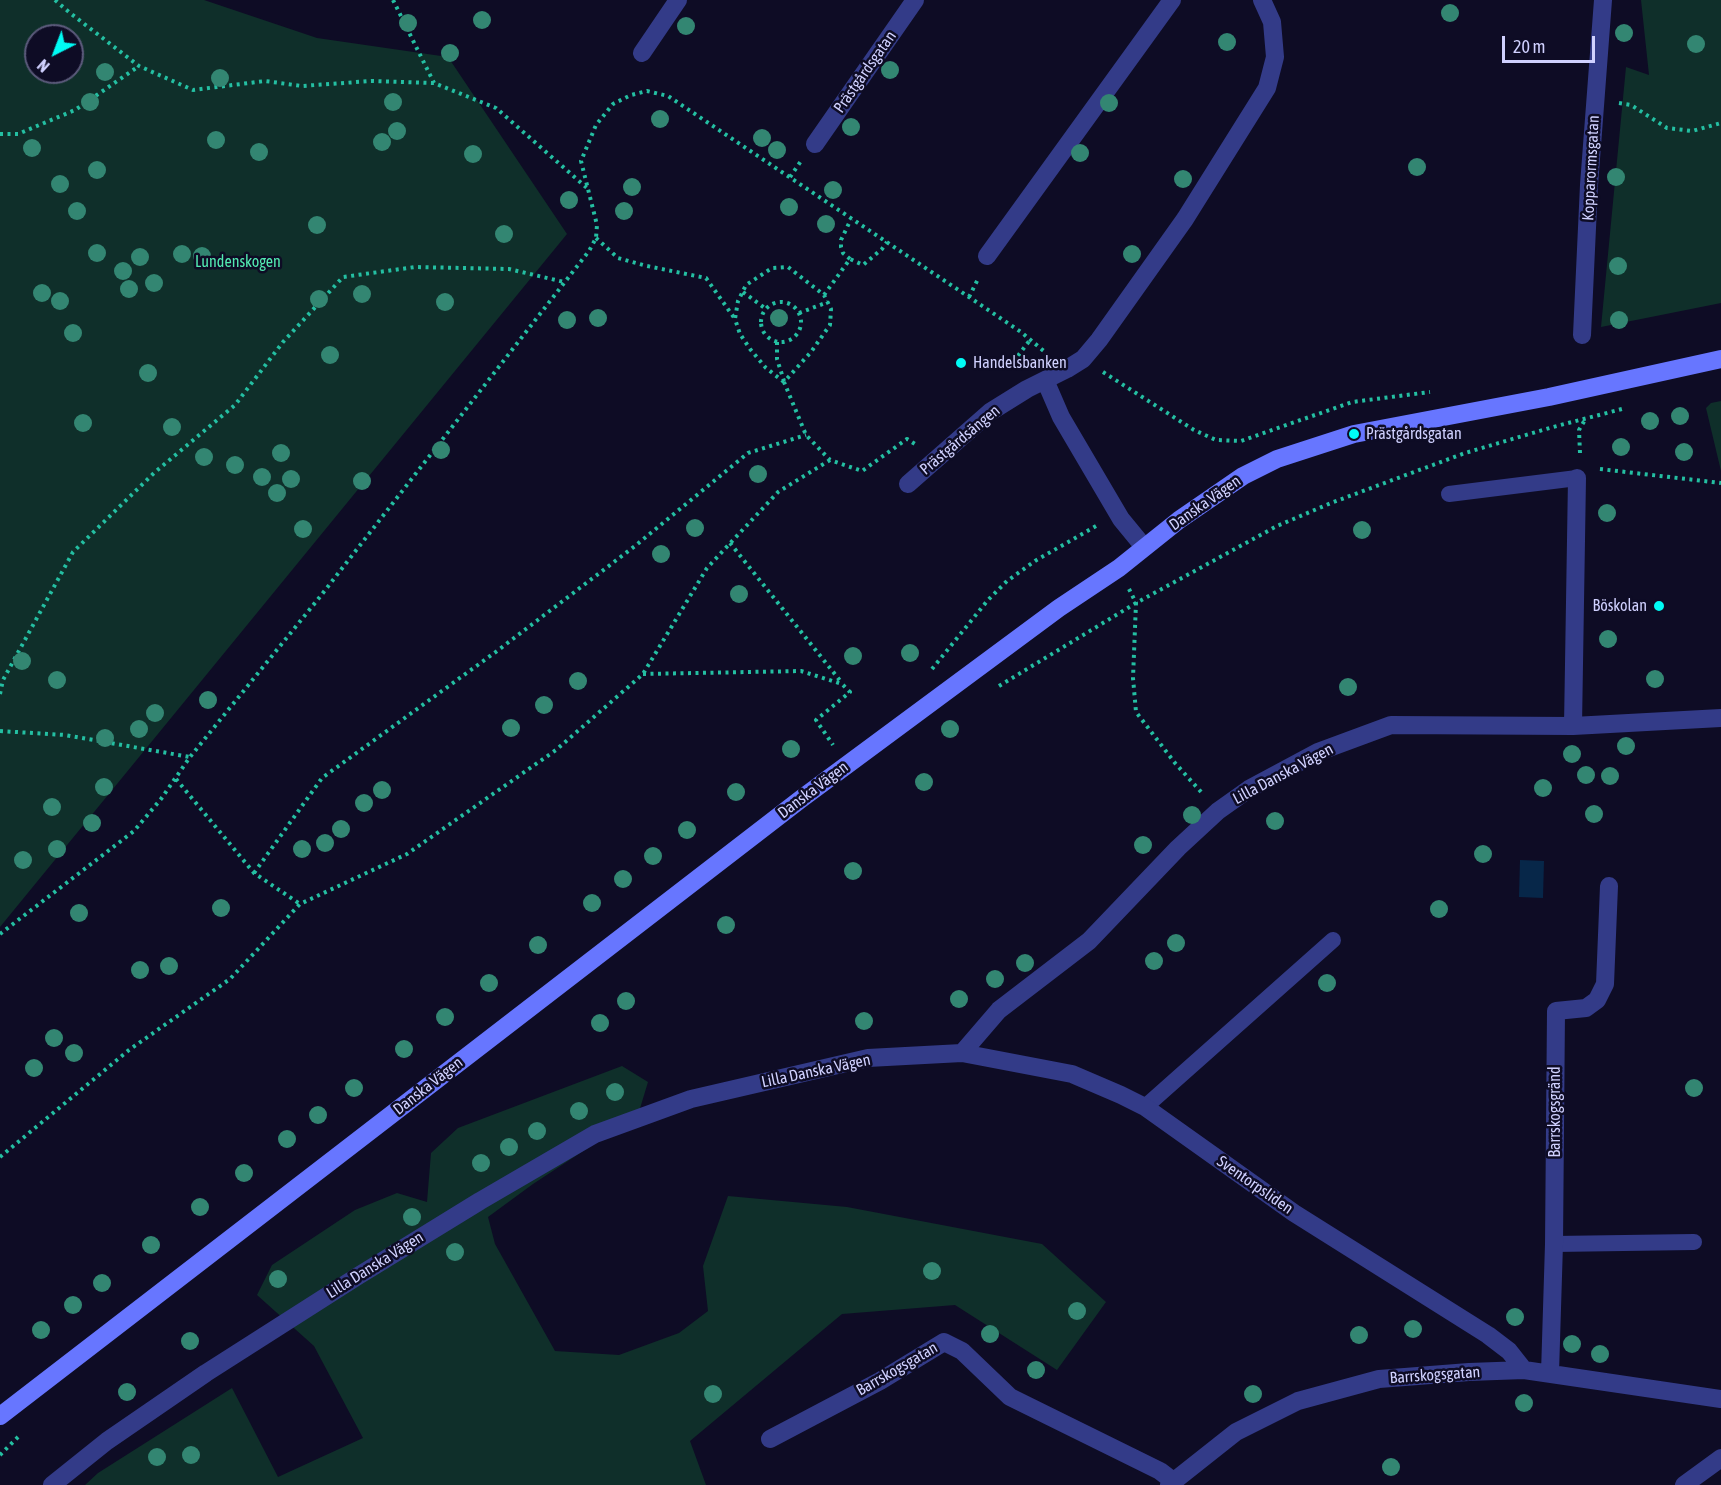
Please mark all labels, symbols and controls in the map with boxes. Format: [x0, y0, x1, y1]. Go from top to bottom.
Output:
north arrow [24, 24, 84, 84]
scale bar [1505, 24, 1598, 62]
street label: Prästgårdsgatan [830, 27, 900, 117]
text: 20 m [1513, 36, 1545, 57]
text: N [34, 56, 53, 76]
street label: Kopparormsgatan [1579, 115, 1603, 221]
park label: Lundenskogen [195, 252, 281, 272]
place label: Handelsbanken [973, 353, 1067, 373]
marker: Handelsbanken [954, 356, 968, 370]
street label: Prästgårdsängen [916, 401, 1004, 479]
place label: Prästgårdsgatan [1366, 424, 1462, 444]
marker: Prästgårdsgatan [1347, 427, 1361, 441]
street label: Danska Vägen [1166, 471, 1244, 535]
place label: Böskolan [1593, 596, 1647, 616]
marker: Böskolan [1652, 599, 1666, 613]
street label: Lilla Danska Vägen [1230, 740, 1336, 808]
street label: Danska Vägen [774, 757, 852, 823]
street label: Lilla Danska Vägen [760, 1050, 872, 1092]
street label: Danska Vägen [389, 1053, 467, 1119]
street label: Barrskogsgränd [1545, 1067, 1565, 1157]
street label: Sventorpsliden [1213, 1152, 1297, 1218]
street label: Lilla Danska Vägen [323, 1227, 427, 1303]
street label: Barrskogsgatan [853, 1338, 941, 1400]
street label: Barrskogsgatan [1389, 1362, 1481, 1388]

